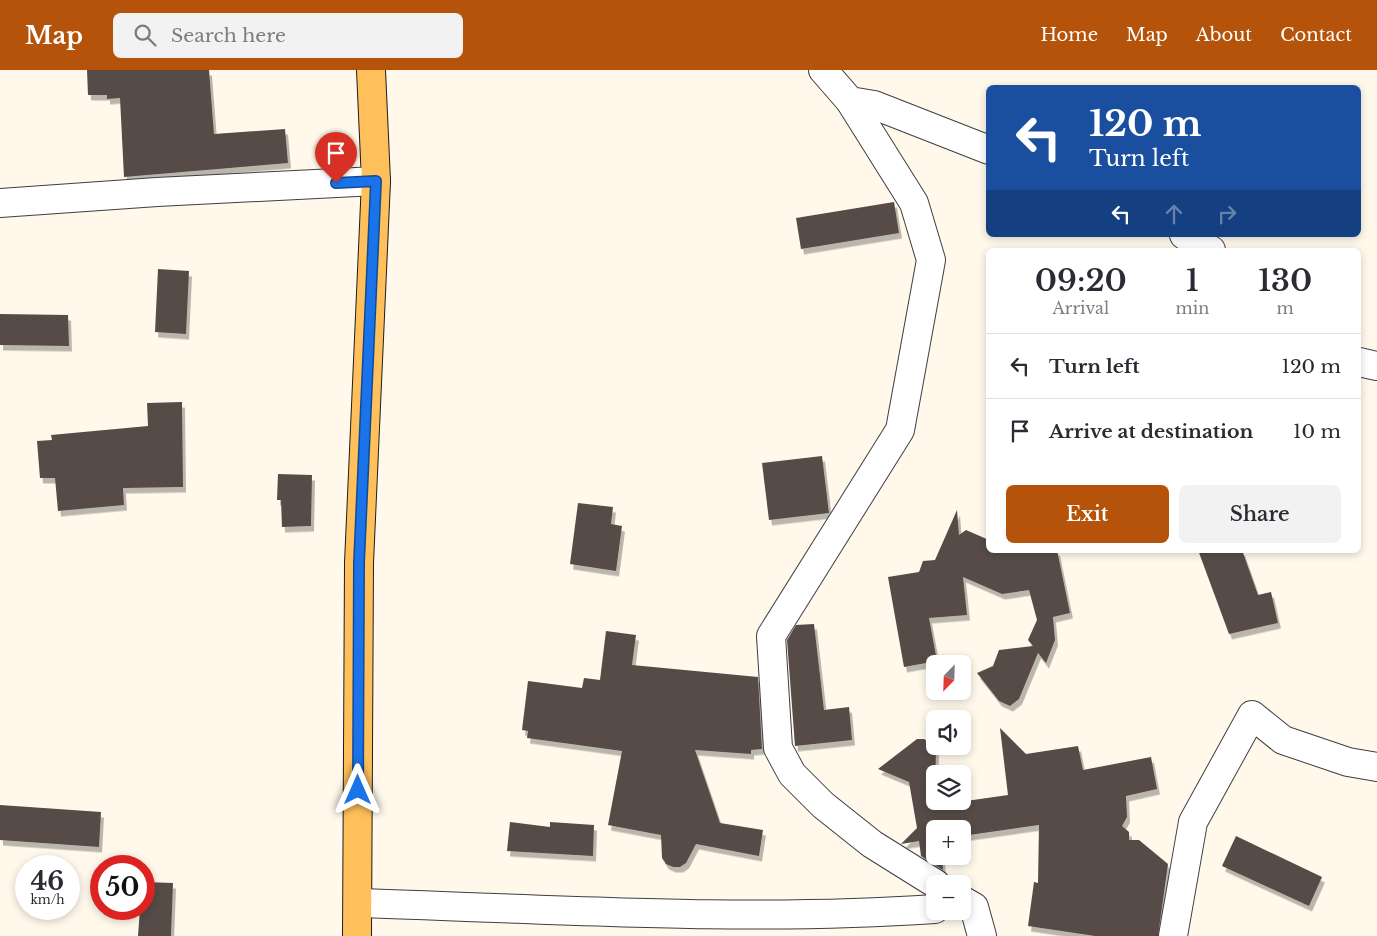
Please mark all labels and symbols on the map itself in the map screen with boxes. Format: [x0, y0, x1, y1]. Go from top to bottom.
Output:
pin [315, 132, 357, 183]
north arrow [926, 655, 971, 700]
position arrow [331, 763, 383, 815]
speed limit sign: 50 [90, 855, 155, 920]

